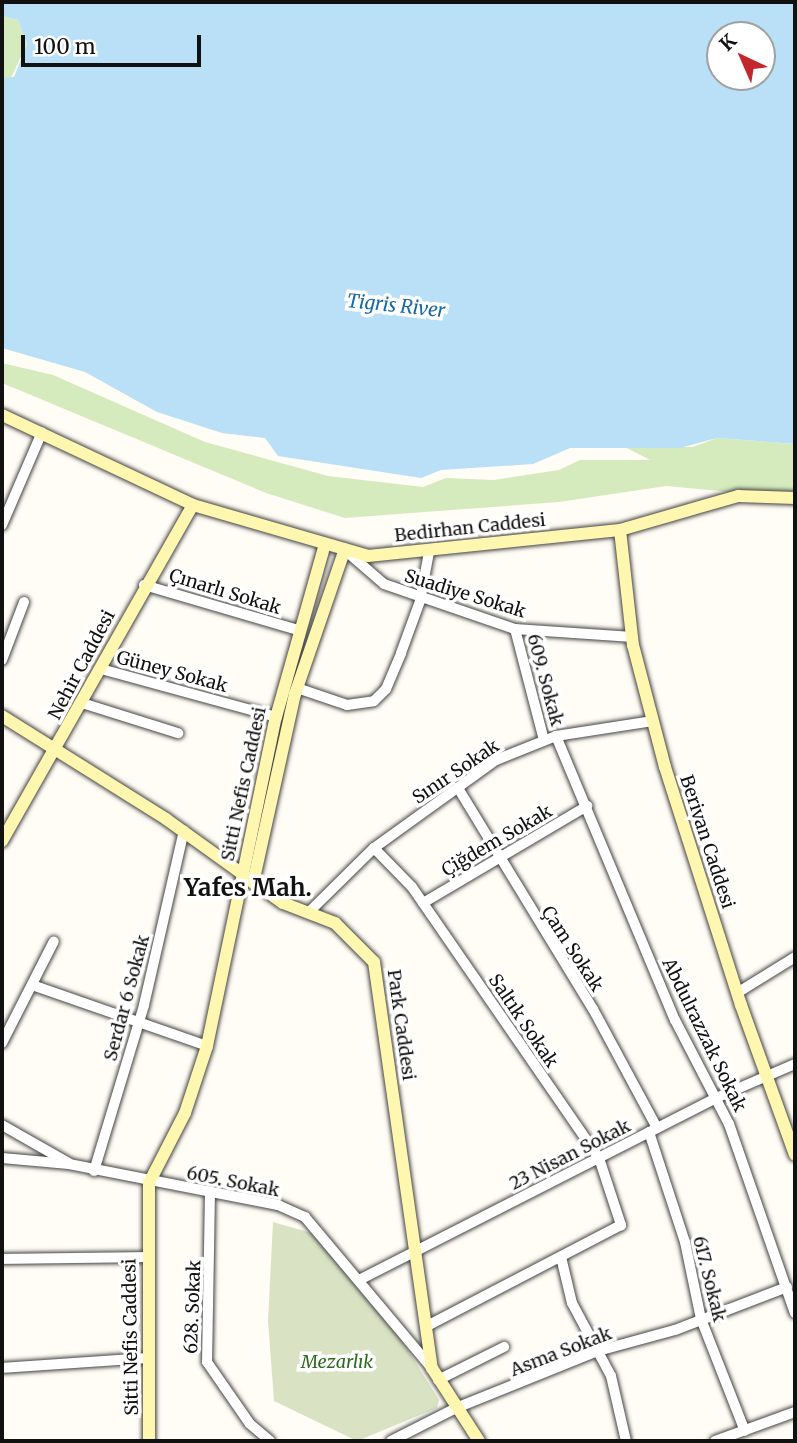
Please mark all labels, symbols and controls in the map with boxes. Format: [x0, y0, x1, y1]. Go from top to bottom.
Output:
scale bar [24, 21, 205, 65]
north arrow [706, 21, 776, 91]
text: K [714, 29, 741, 56]
text: 100 m [34, 33, 96, 60]
water label: Tigris River [346, 289, 446, 323]
street label: Bedirhan Caddesi [393, 509, 547, 547]
street label: Çınarlı Sokak [166, 565, 284, 619]
street label: Suadiye Sokak [402, 565, 528, 623]
street label: Nehir Caddesi [44, 607, 120, 723]
street label: 609. Sokak [522, 632, 568, 728]
street label: Güney Sokak [114, 647, 230, 697]
street label: Sitti Nefis Caddesi [217, 705, 271, 863]
street label: Sınır Sokak [409, 735, 503, 809]
street label: Berivan Caddesi [675, 773, 739, 911]
street label: Çiğdem Sokak [438, 801, 556, 881]
district label: Yafes Mah. [184, 874, 312, 902]
street label: Çam Sokak [536, 902, 608, 996]
street label: Serdar 6 Sokak [100, 933, 154, 1063]
street label: Abdulrazzak Sokak [657, 955, 751, 1115]
street label: Park Caddesi [383, 968, 419, 1082]
street label: Saltık Sokak [484, 970, 562, 1072]
street label: 23 Nisan Sokak [506, 1115, 634, 1195]
street label: 605. Sokak [185, 1162, 281, 1202]
street label: 617. Sokak [688, 1234, 730, 1324]
street label: Sitti Nefis Caddesi [119, 1258, 143, 1416]
street label: 628. Sokak [181, 1260, 205, 1354]
street label: Asma Sokak [507, 1323, 615, 1381]
park label: Mezarlık [301, 1351, 373, 1373]

